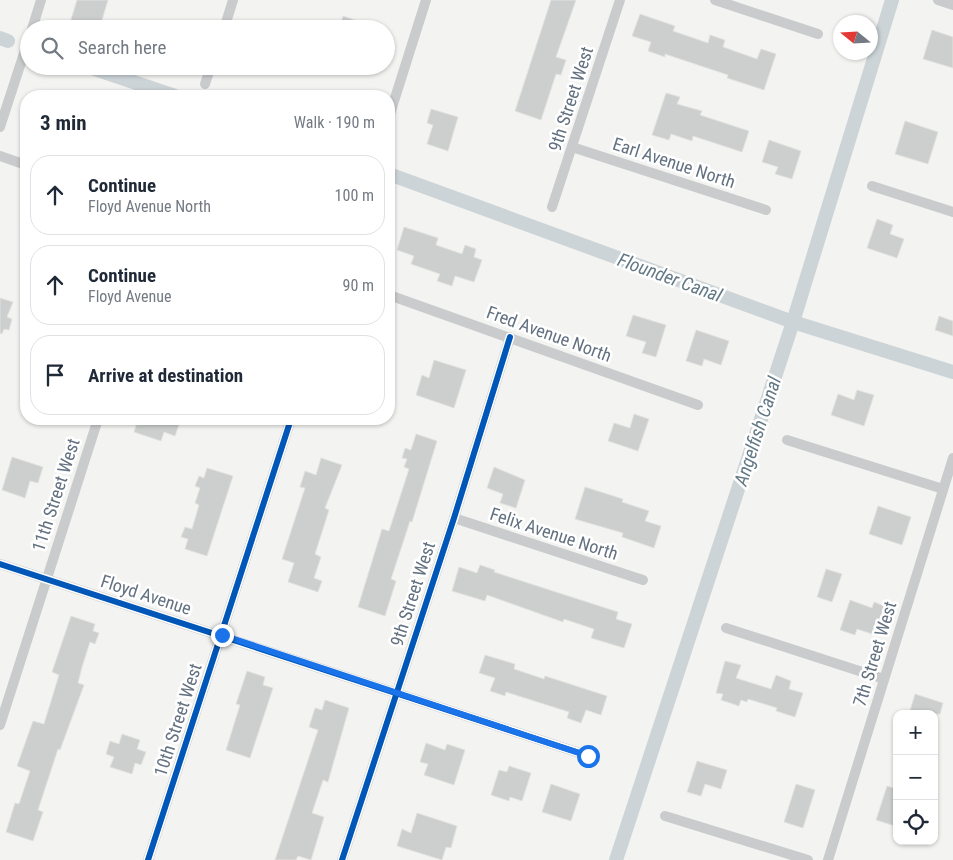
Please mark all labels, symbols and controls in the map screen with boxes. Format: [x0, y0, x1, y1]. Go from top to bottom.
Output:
north arrow [833, 15, 878, 60]
search box [20, 20, 395, 75]
icon: search [38, 34, 66, 62]
text: Search here [78, 36, 166, 59]
street label: 9th Street West [544, 44, 597, 154]
text: 3 min [40, 111, 87, 135]
text: Walk · 190 m [294, 113, 375, 132]
street label: Earl Avenue North [610, 133, 738, 192]
text: Continue [88, 174, 156, 197]
icon: ahead [41, 181, 69, 209]
text: 100 m [335, 186, 374, 205]
text: Floyd Avenue North [88, 197, 211, 216]
water label: Flounder Canal [615, 248, 726, 307]
text: Continue [88, 264, 156, 287]
icon: ahead [41, 271, 69, 299]
text: 90 m [342, 276, 374, 295]
text: Floyd Avenue [88, 287, 172, 306]
street label: Fred Avenue North [484, 301, 614, 366]
icon: arrive [41, 361, 69, 389]
text: Arrive at destination [88, 364, 243, 387]
water label: Angelfish Canal [729, 373, 786, 490]
street label: 11th Street West [27, 436, 84, 554]
street label: Felix Avenue North [488, 503, 621, 564]
street label: 9th Street West [386, 539, 439, 649]
street label: Floyd Avenue [98, 570, 194, 619]
street label: 7th Street West [849, 599, 900, 709]
route end [211, 624, 234, 647]
street label: 10th Street West [149, 661, 206, 779]
map controls [893, 710, 938, 845]
button: + [893, 710, 938, 755]
route start [577, 745, 600, 768]
button: − [893, 755, 938, 800]
button: locate [893, 800, 938, 845]

